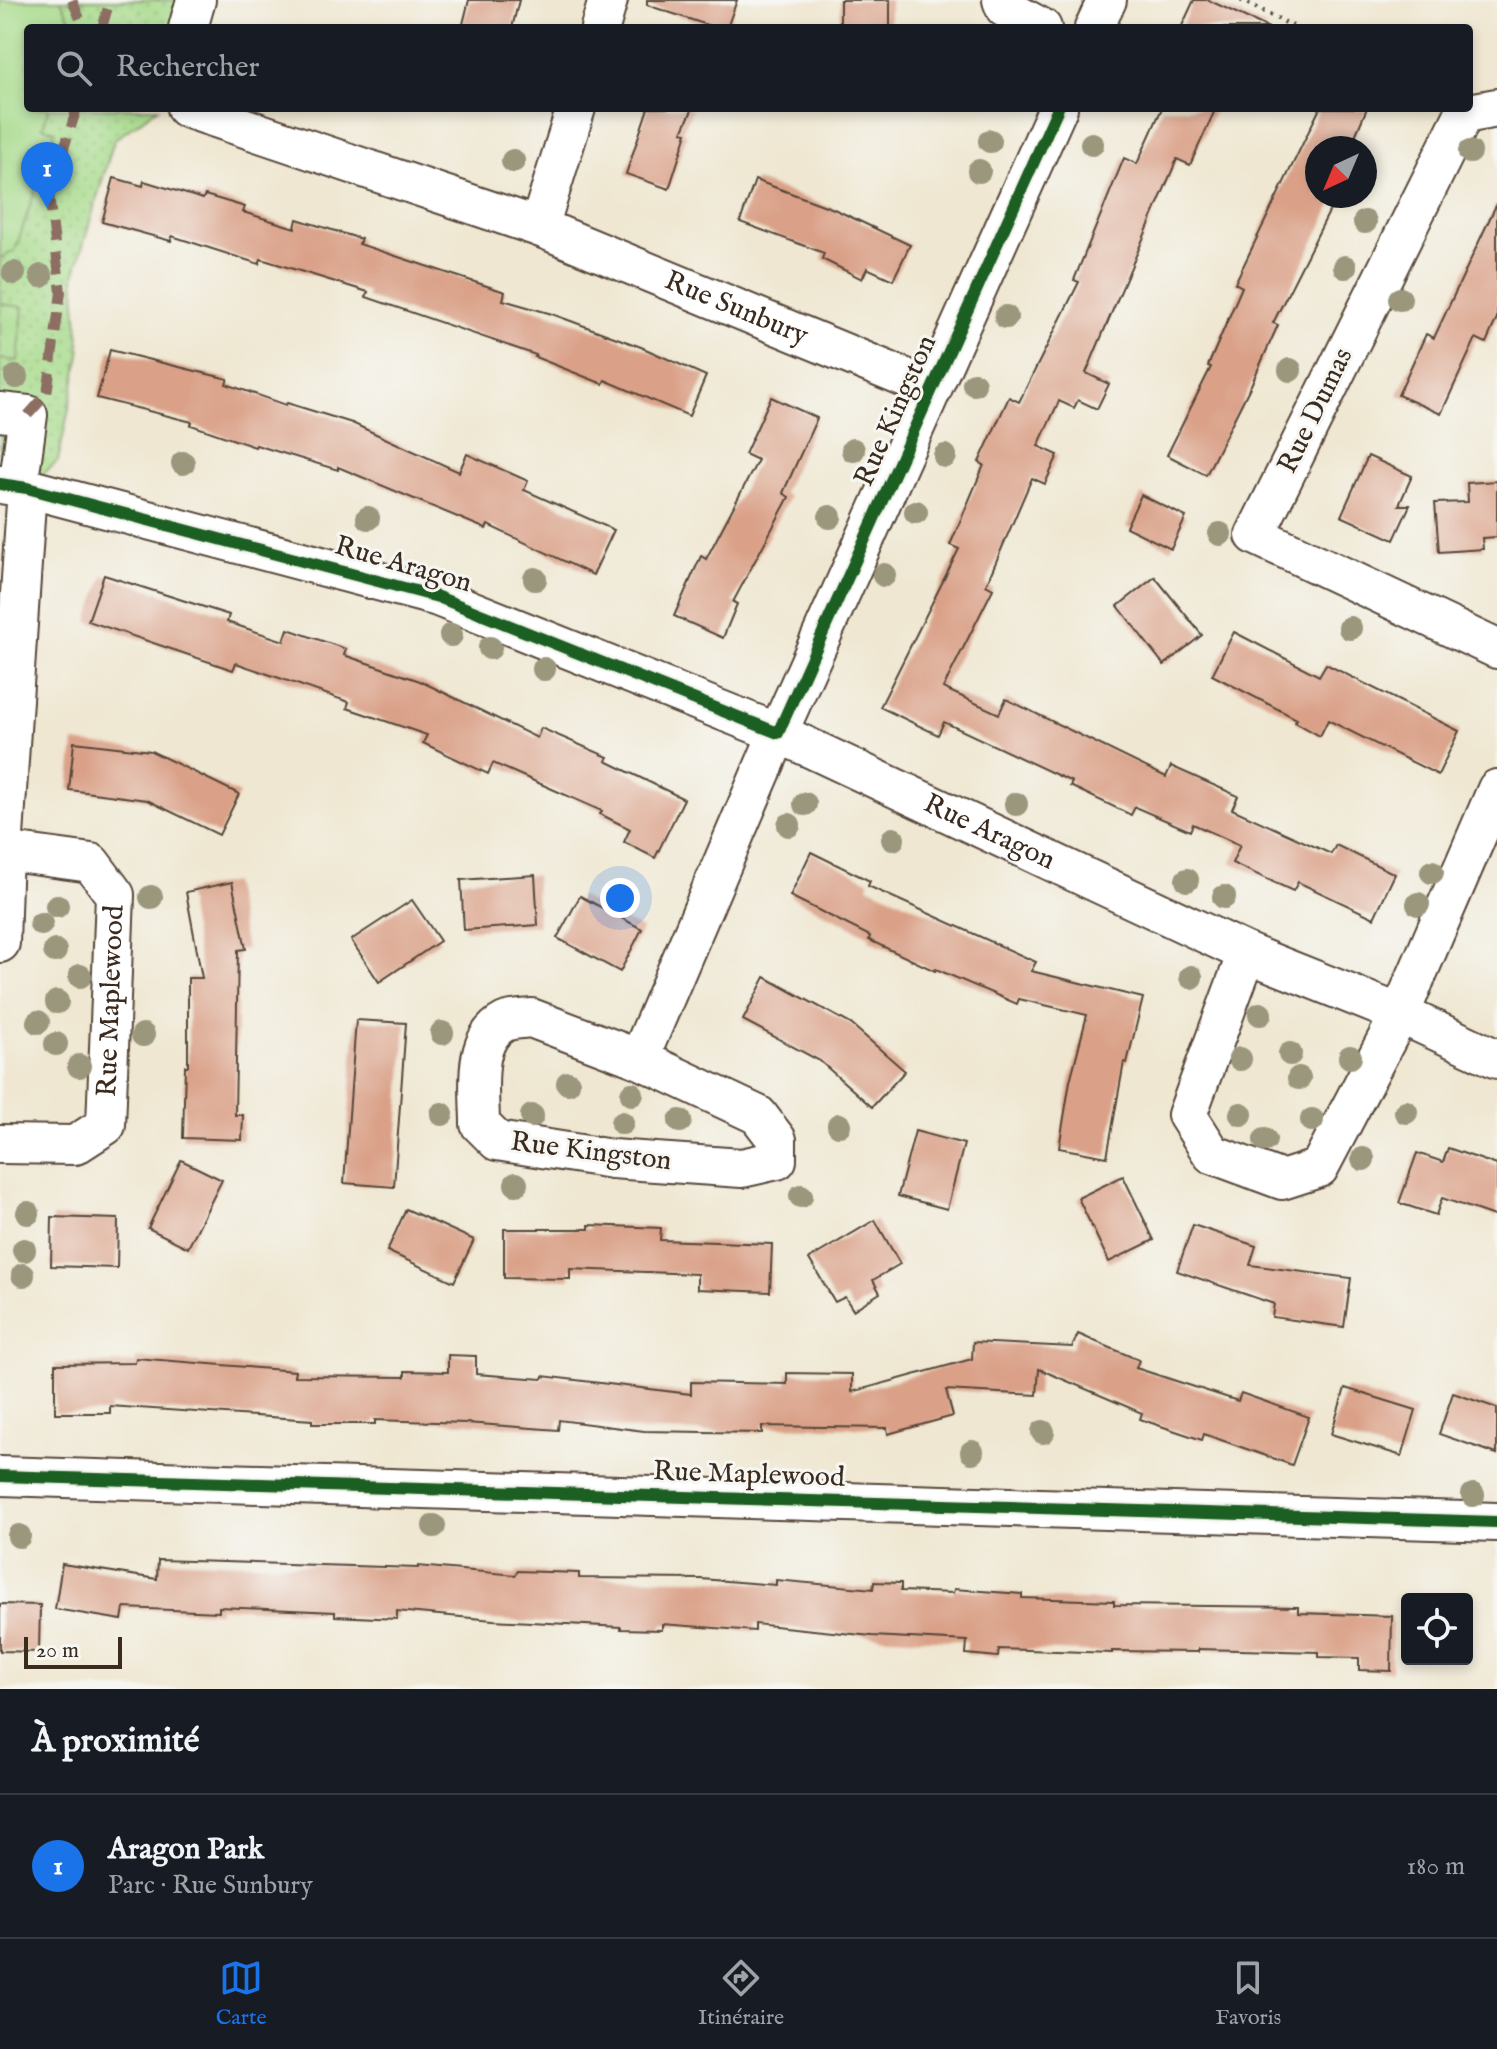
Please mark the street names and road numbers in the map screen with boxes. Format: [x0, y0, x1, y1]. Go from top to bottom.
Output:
street label: Rue Sunbury [660, 263, 813, 354]
street label: Rue Kingston [847, 330, 945, 492]
street label: Rue Dumas [1271, 343, 1361, 479]
street label: Rue Aragon [330, 529, 476, 601]
street label: Rue Aragon [918, 786, 1061, 878]
street label: Rue Maplewood [90, 904, 132, 1098]
street label: Rue Kingston [509, 1125, 674, 1179]
street label: Rue Maplewood [653, 1454, 846, 1496]

